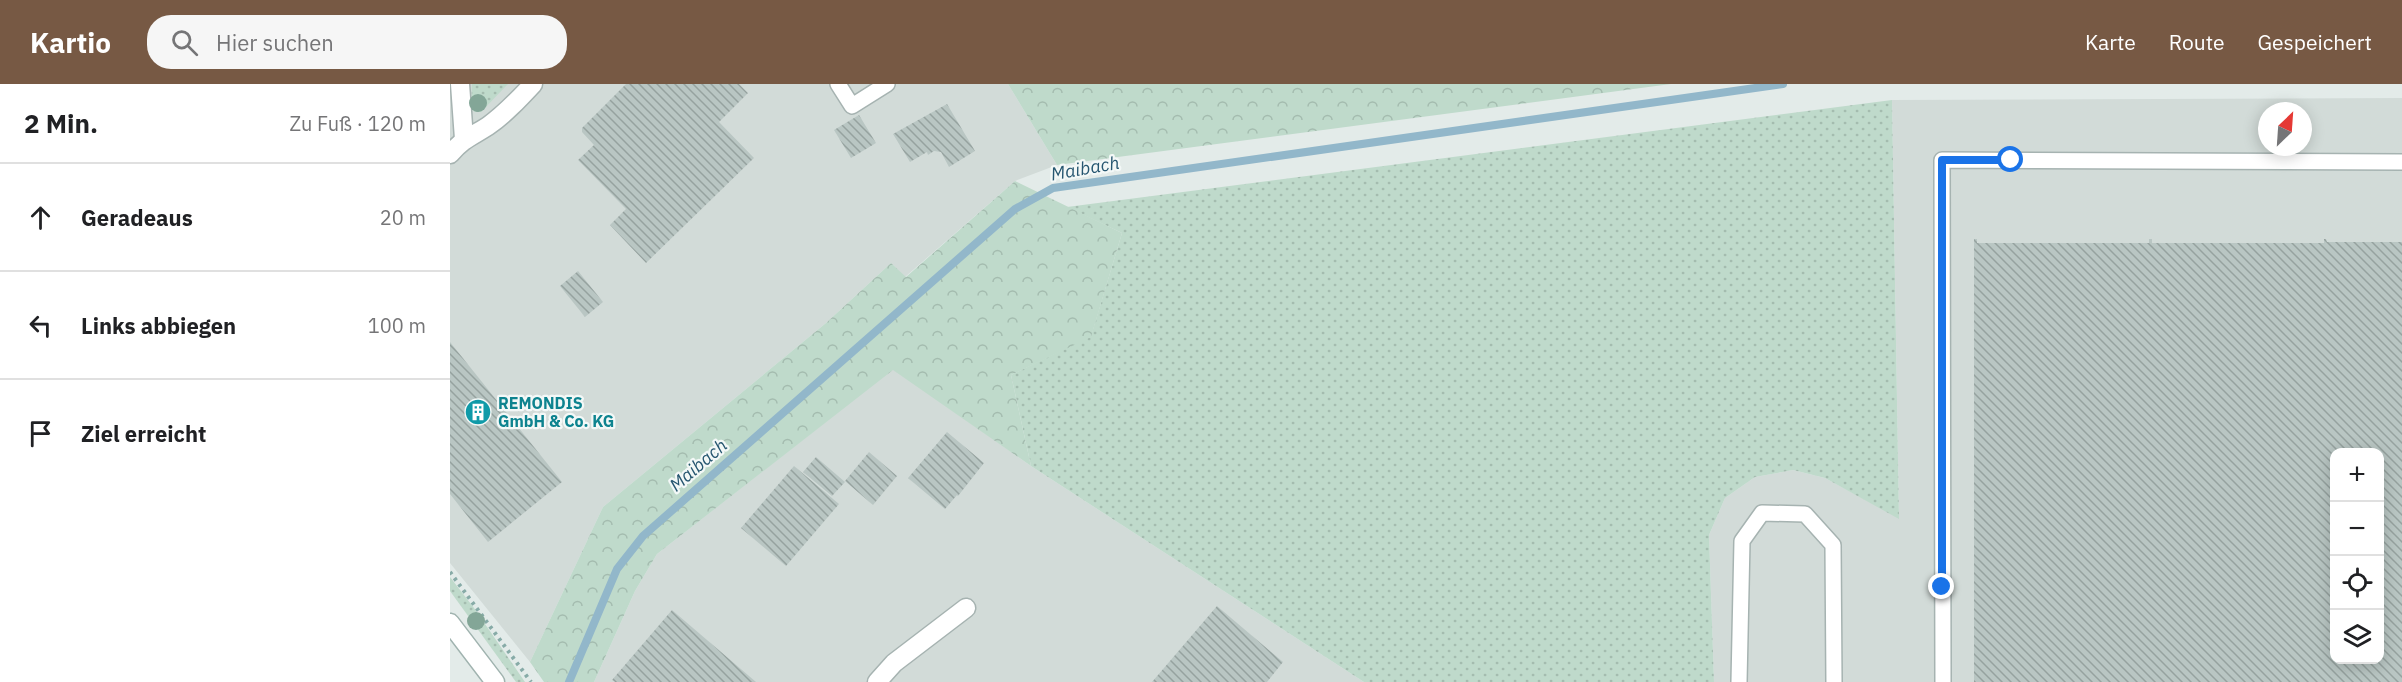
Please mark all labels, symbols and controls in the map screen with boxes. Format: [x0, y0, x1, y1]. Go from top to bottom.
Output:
search box [147, 15, 567, 69]
text: Kartio [30, 24, 111, 61]
icon: search [168, 26, 201, 59]
text: Hier suchen [216, 28, 334, 57]
text: Karte [2085, 28, 2136, 56]
text: Route [2169, 28, 2225, 56]
text: Gespeichert [2258, 28, 2372, 56]
north arrow [2258, 102, 2312, 156]
text: 2 Min. [24, 106, 98, 140]
text: Zu Fuß · 120 m [289, 110, 426, 137]
route start [1997, 146, 2023, 172]
water label: Maibach [1049, 151, 1121, 185]
icon: ahead [24, 201, 57, 234]
text: Geradeaus [81, 203, 193, 232]
text: 20 m [380, 204, 426, 231]
icon: left [24, 309, 57, 342]
text: Links abbiegen [81, 311, 236, 340]
text: 100 m [368, 312, 426, 339]
place label: REMONDIS GmbH & Co. KG [498, 393, 614, 431]
building icon: REMONDIS GmbH & Co. KG [463, 397, 493, 427]
icon: arrive [24, 417, 57, 450]
text: Ziel erreicht [81, 419, 206, 448]
water label: Maibach [664, 434, 732, 496]
map controls [2330, 448, 2384, 664]
button: + [2330, 448, 2384, 502]
button: − [2330, 502, 2384, 556]
button: locate [2330, 556, 2384, 610]
route end [1928, 573, 1954, 599]
button: layers [2330, 610, 2384, 664]

